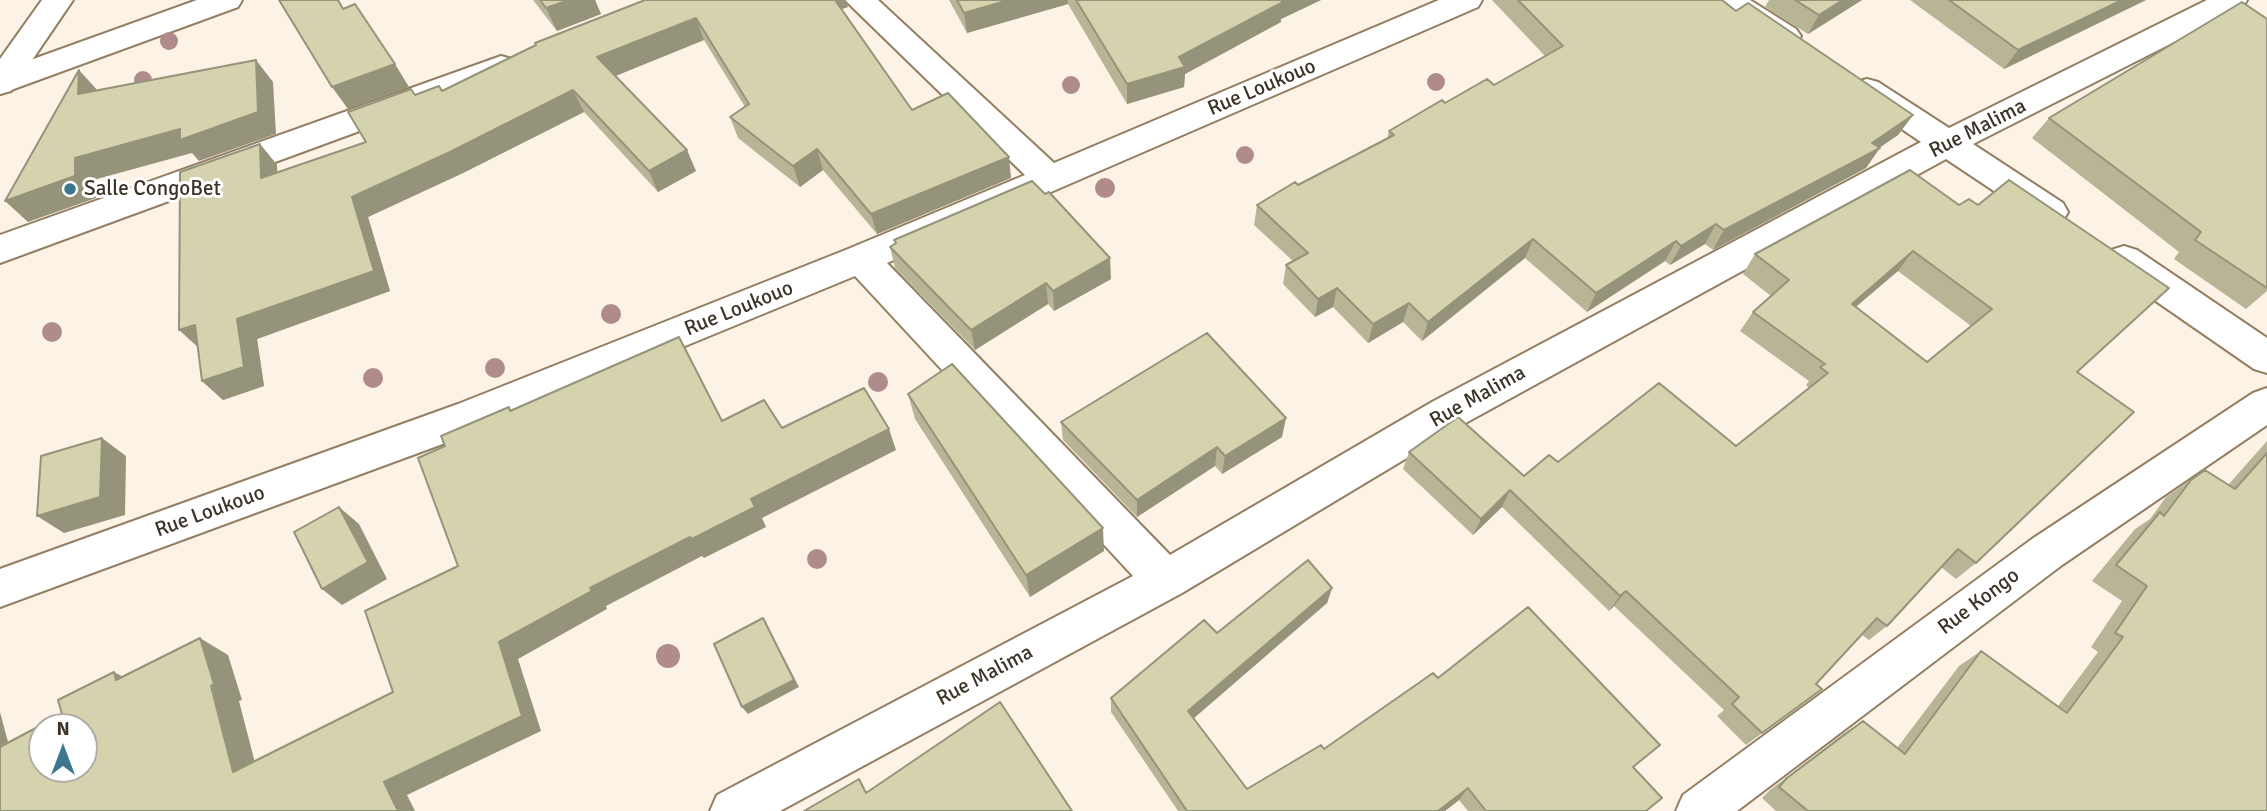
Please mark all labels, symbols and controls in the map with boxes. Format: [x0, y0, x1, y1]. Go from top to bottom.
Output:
street label: Rue Loukouo [1204, 54, 1320, 122]
street label: Rue Malima [1925, 94, 2031, 164]
place label: Salle CongoBet [84, 176, 221, 202]
marker: Salle CongoBet [62, 181, 78, 197]
street label: Rue Loukouo [681, 276, 797, 342]
street label: Rue Malima [1426, 360, 1530, 434]
street label: Rue Loukouo [152, 481, 268, 543]
street label: Rue Kongo [1933, 563, 2025, 641]
street label: Rue Malima [933, 640, 1037, 712]
north arrow [28, 713, 98, 783]
text: N [56, 717, 70, 741]

